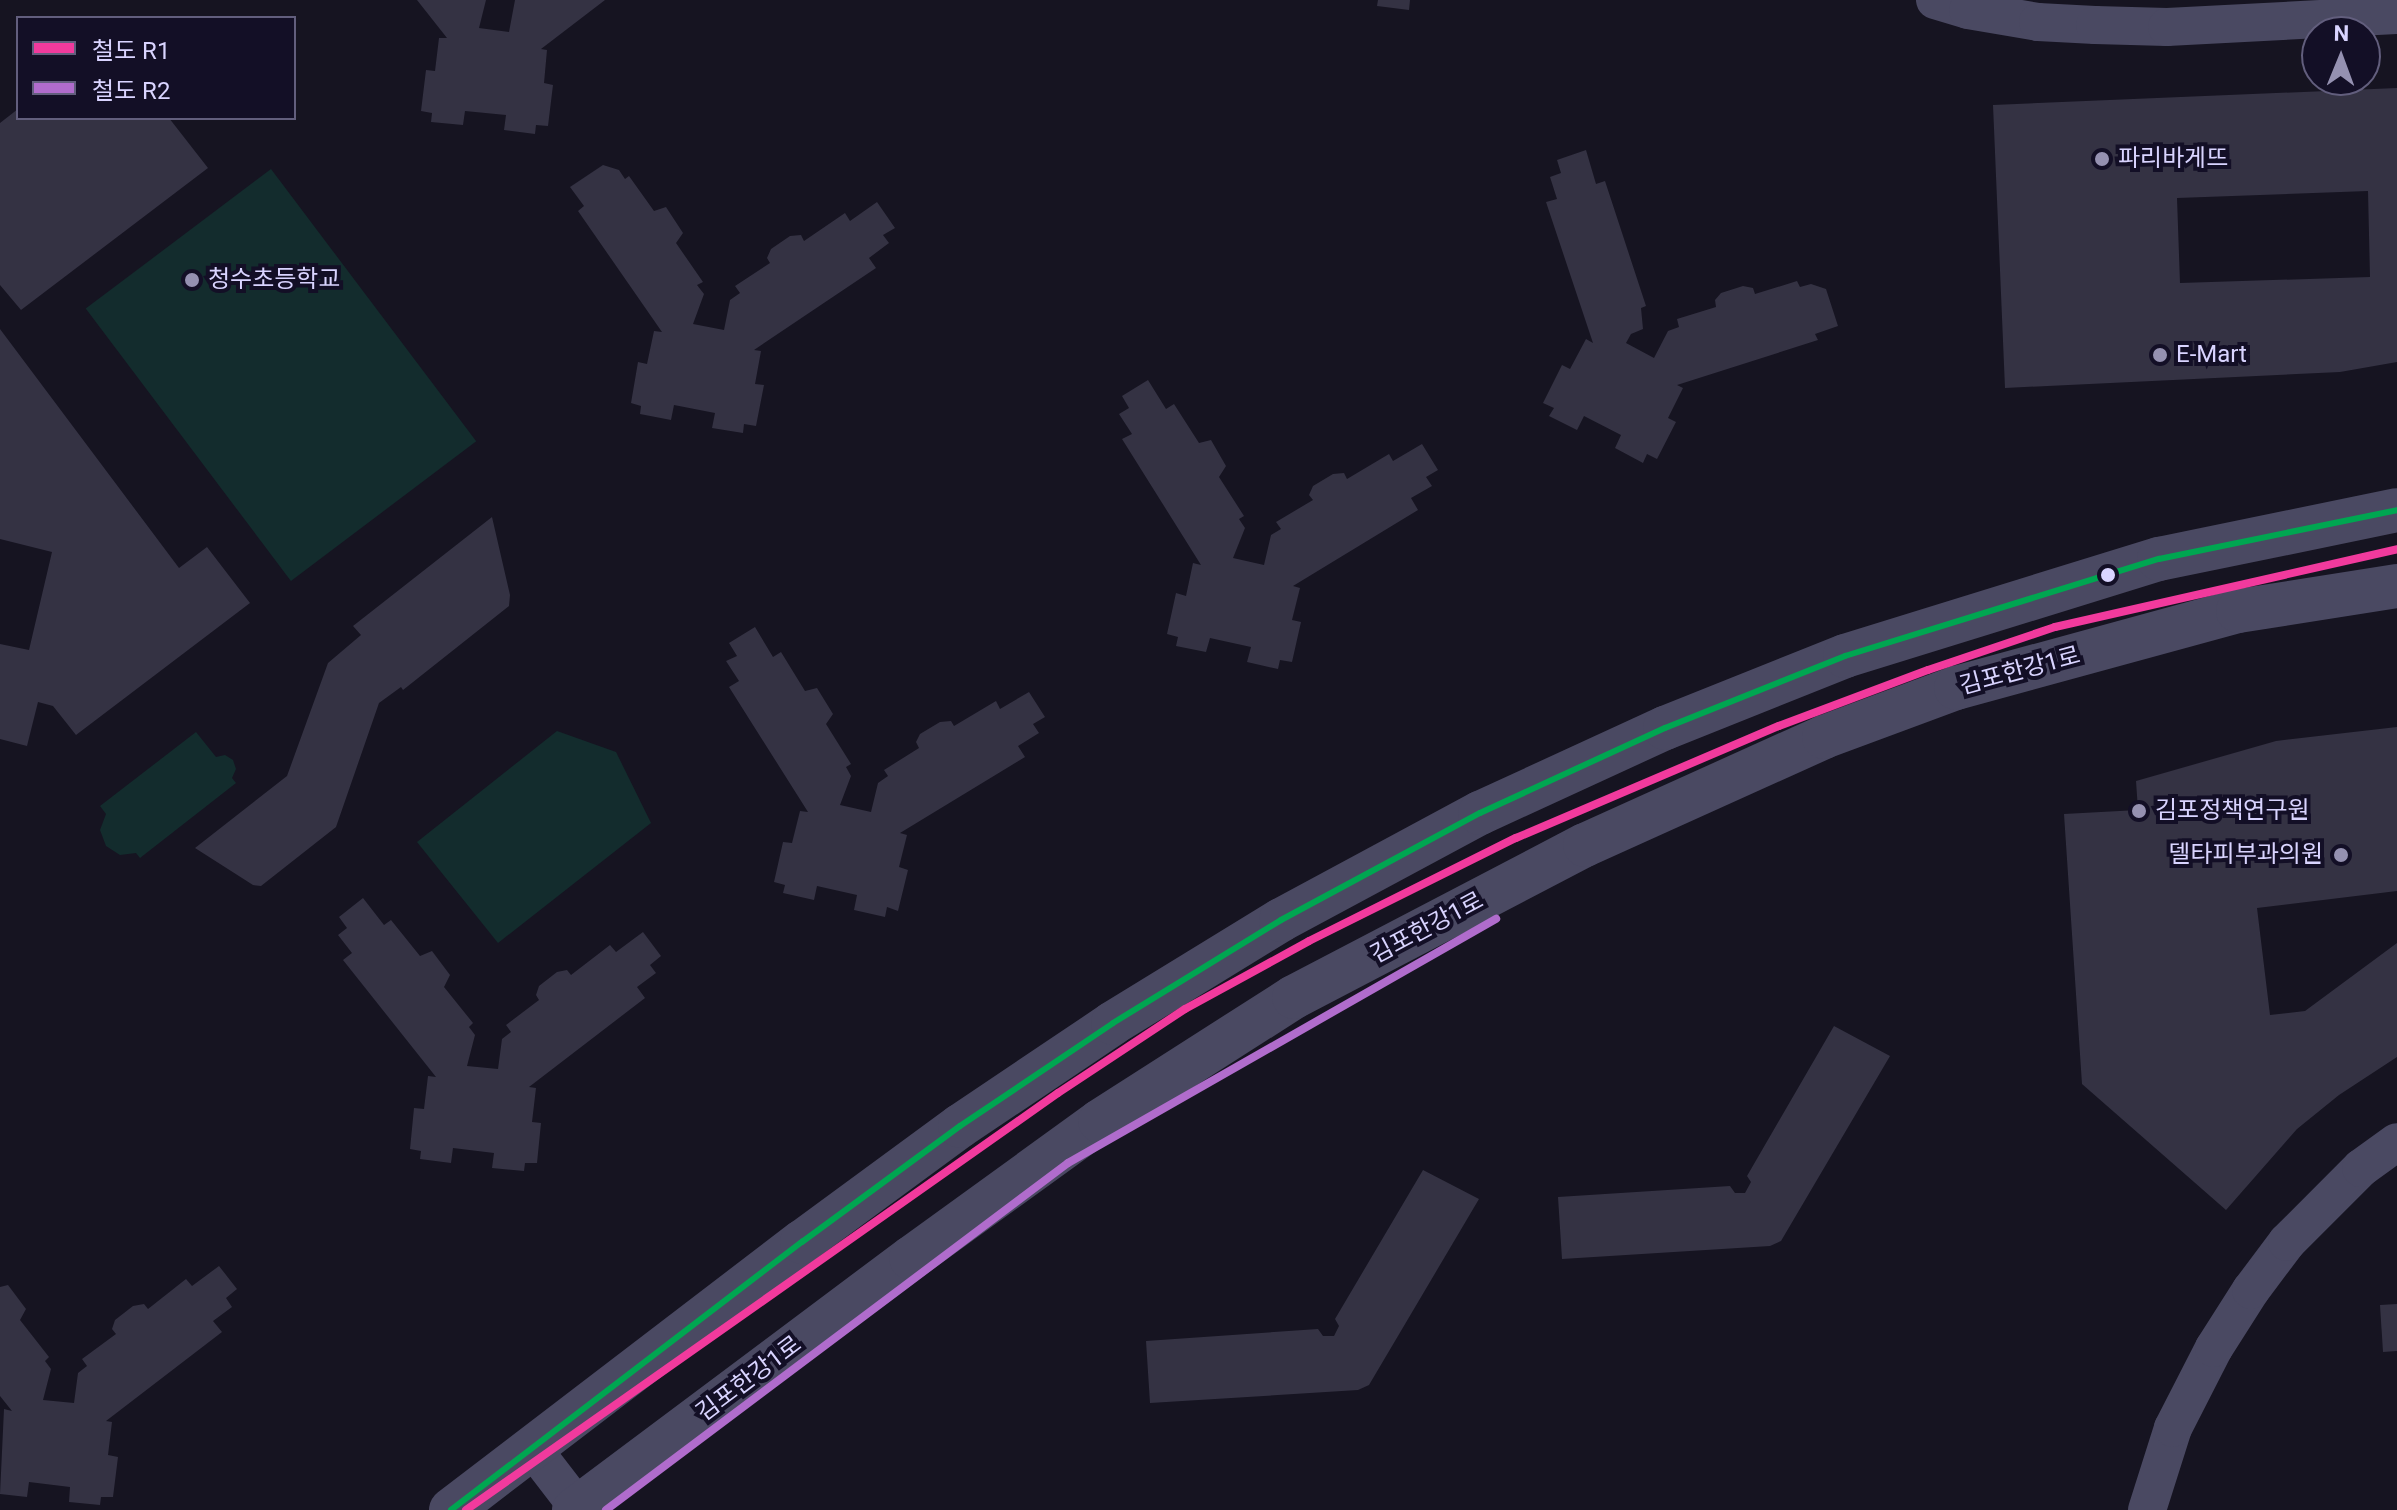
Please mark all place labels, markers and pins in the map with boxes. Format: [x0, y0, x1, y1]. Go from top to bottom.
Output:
place label: 파리바게뜨 [2118, 145, 2228, 173]
marker: 파리바게뜨 [2093, 150, 2111, 168]
place label: 청수초등학교 [208, 266, 340, 294]
marker: 청수초등학교 [183, 271, 201, 289]
place label: E-Mart [2176, 341, 2247, 369]
marker: E-Mart [2151, 346, 2169, 364]
unlabelled marker [2100, 567, 2116, 583]
place label: 김포정책연구원 [2155, 797, 2310, 825]
marker: 김포정책연구원 [2130, 802, 2148, 820]
place label: 델타피부과의원 [2168, 841, 2323, 869]
marker: 델타피부과의원 [2330, 844, 2352, 866]

